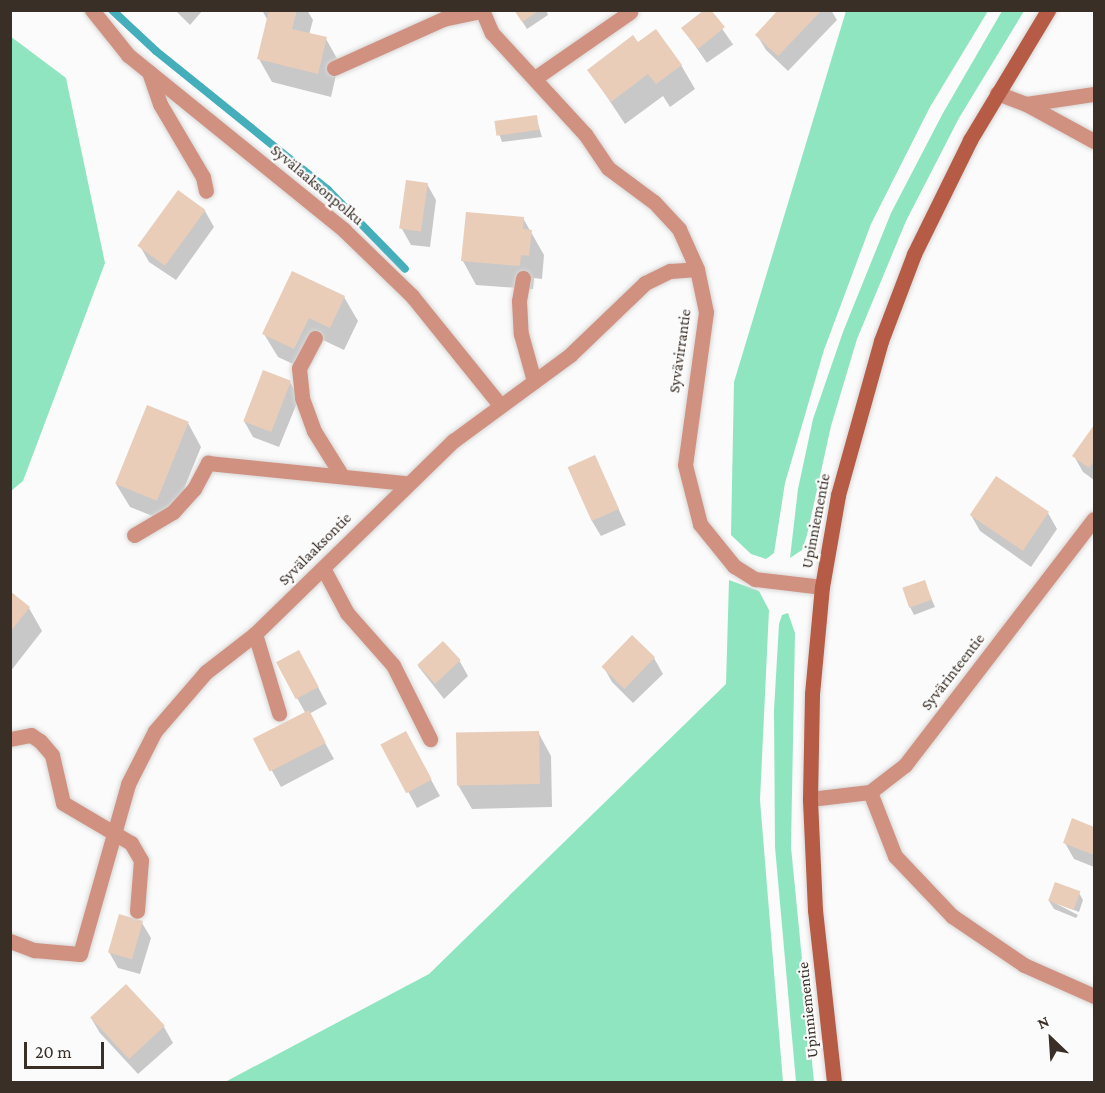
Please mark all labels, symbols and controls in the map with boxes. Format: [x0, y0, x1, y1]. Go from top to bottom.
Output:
street label: Syvälaaksonpolku [267, 141, 367, 229]
street label: Syvävirrantie [665, 308, 695, 394]
street label: Upinniementie [797, 472, 835, 570]
street label: Syvälaaksontie [274, 508, 356, 590]
street label: Syvärinteentie [917, 630, 989, 714]
street label: Upinniementie [793, 961, 823, 1059]
north arrow [1021, 1009, 1081, 1069]
text: N [1035, 1012, 1052, 1032]
scale bar [27, 1030, 106, 1068]
text: 20 m [35, 1042, 72, 1062]

